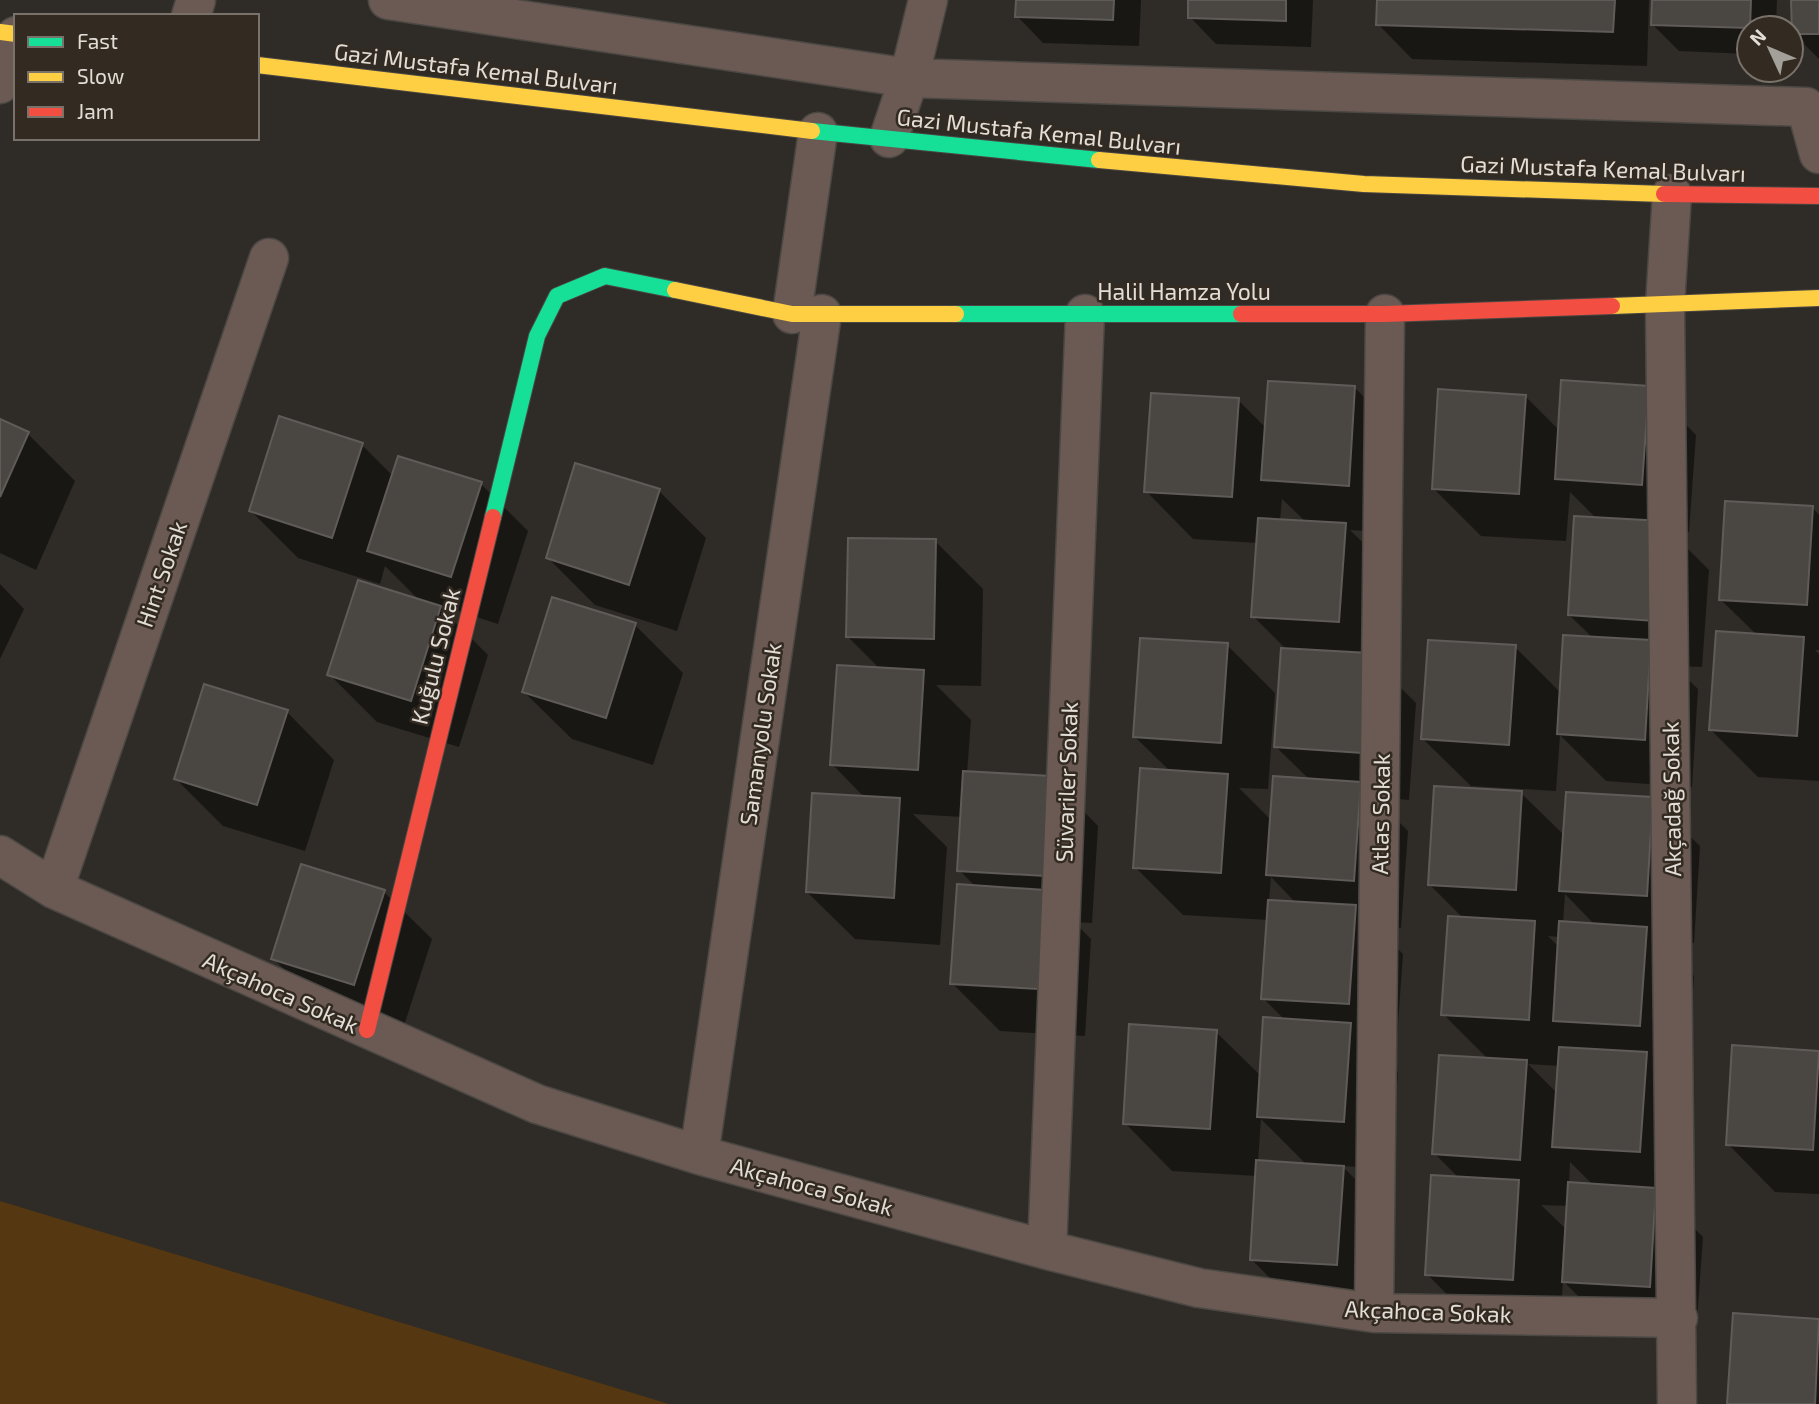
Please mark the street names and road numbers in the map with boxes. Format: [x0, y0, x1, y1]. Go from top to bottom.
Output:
street label: Gazi Mustafa Kemal Bulvarı [333, 37, 619, 99]
street label: Gazi Mustafa Kemal Bulvarı [895, 102, 1183, 160]
street label: Gazi Mustafa Kemal Bulvarı [1460, 149, 1746, 187]
street label: Halil Hamza Yolu [1097, 277, 1271, 305]
street label: Hint Sokak [130, 517, 192, 631]
street label: Kuğulu Sokak [405, 585, 466, 727]
street label: Samanyolu Sokak [733, 641, 787, 827]
street label: Süvariler Sokak [1049, 701, 1083, 863]
street label: Akçadağ Sokak [1656, 721, 1687, 877]
street label: Atlas Sokak [1365, 753, 1395, 875]
street label: Akçahoca Sokak [199, 945, 363, 1040]
street label: Akçahoca Sokak [727, 1151, 897, 1222]
street label: Akçahoca Sokak [1344, 1294, 1512, 1329]

